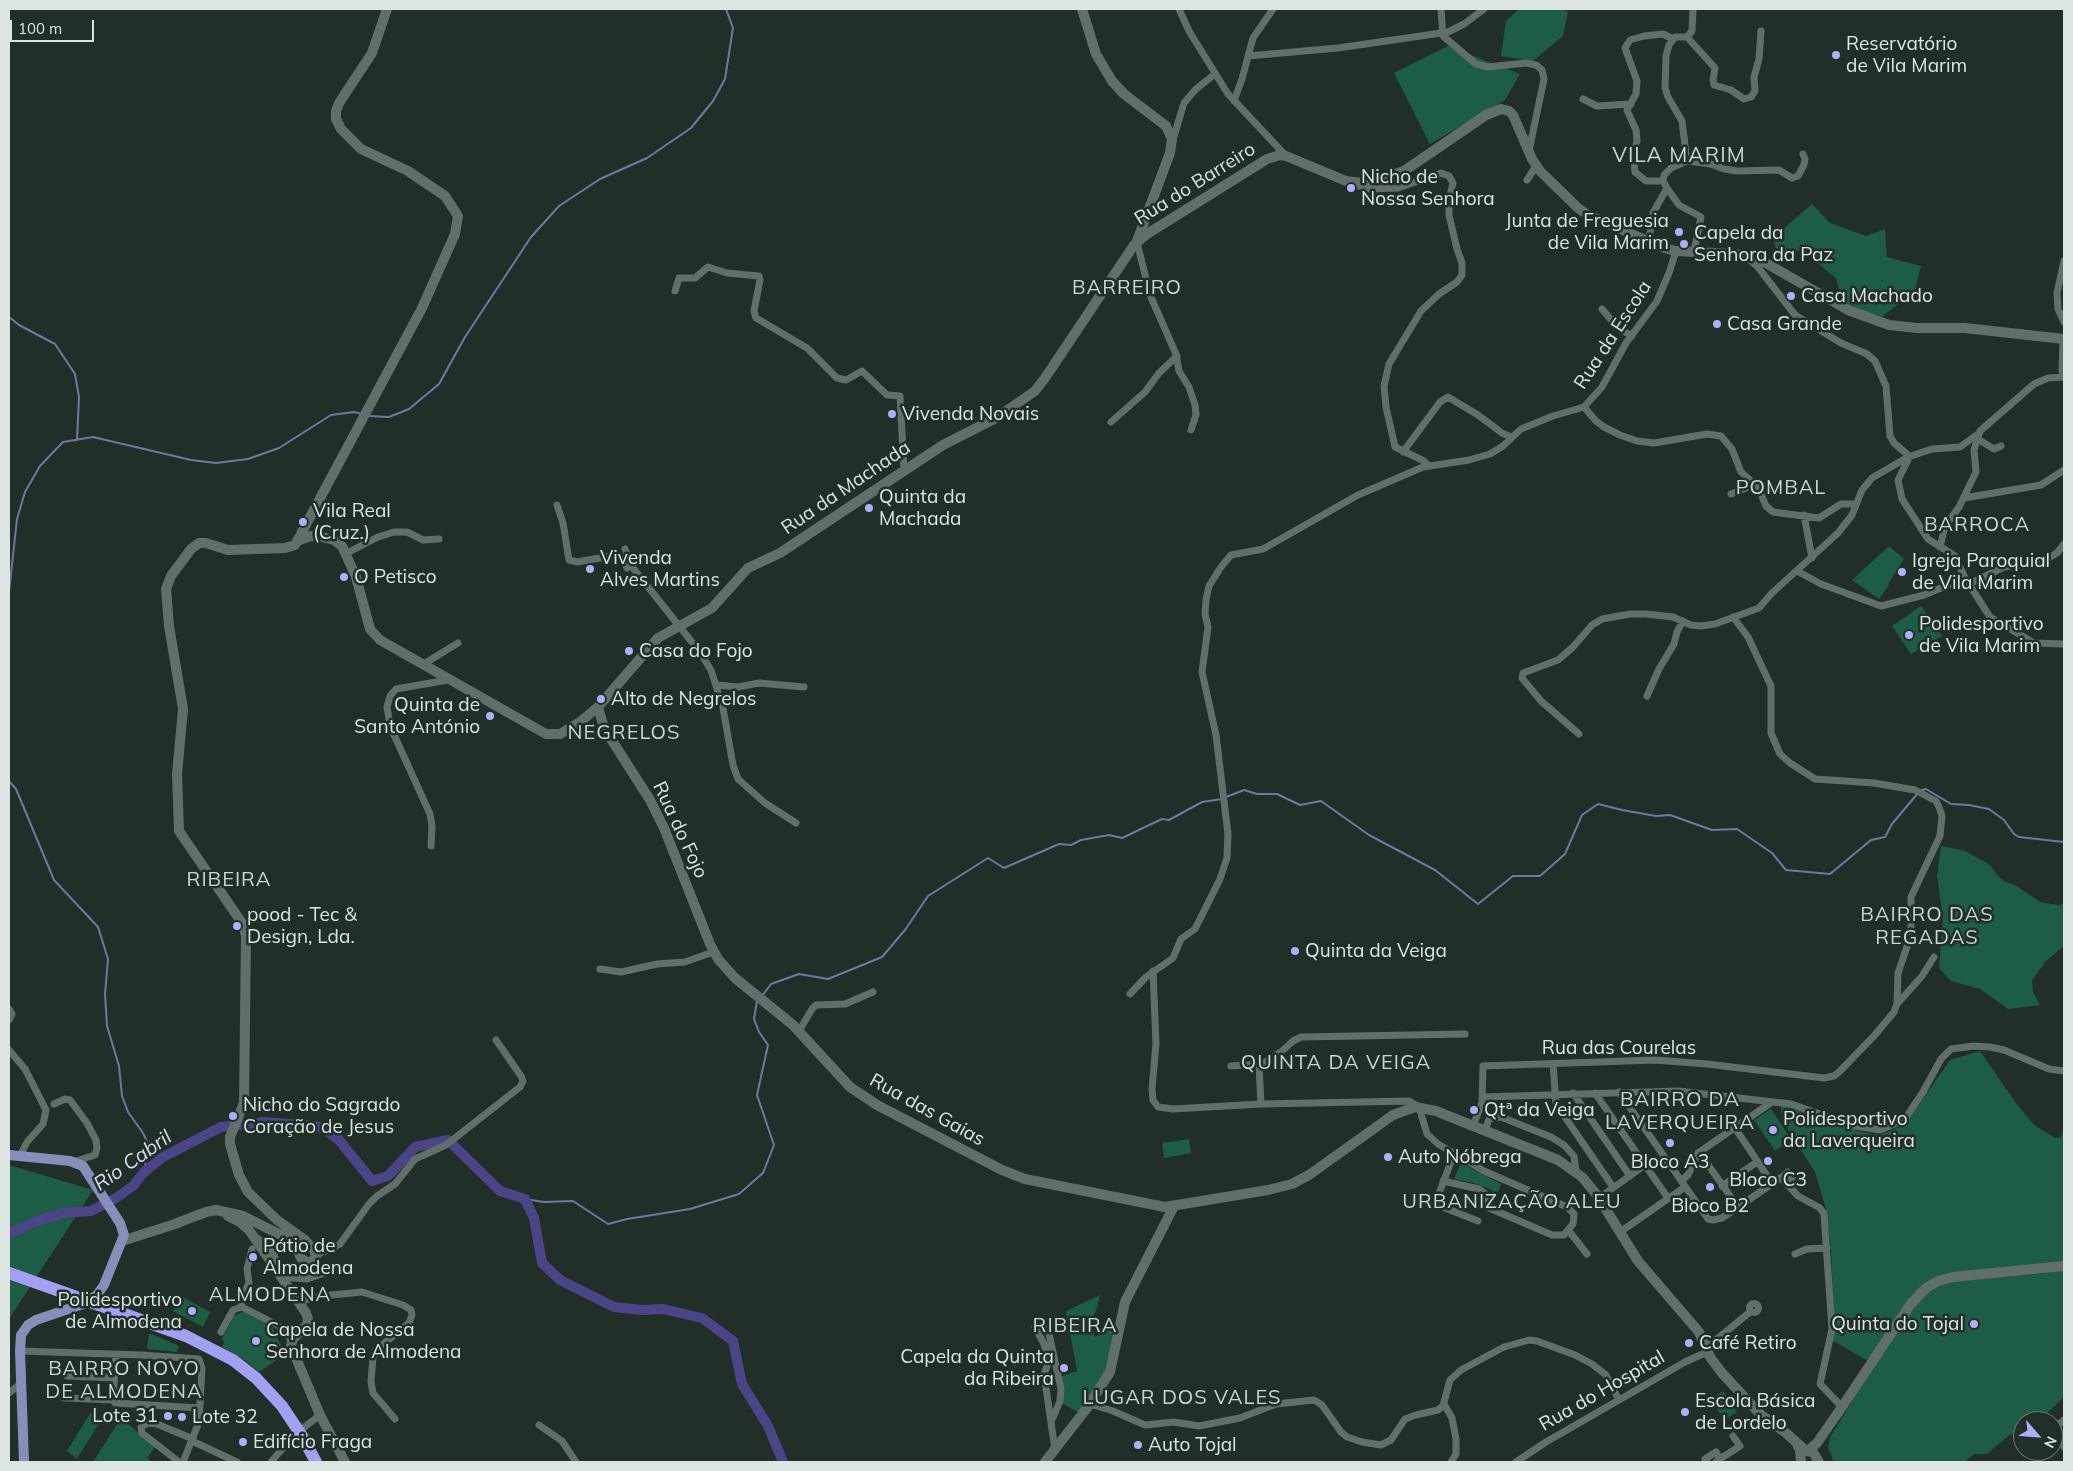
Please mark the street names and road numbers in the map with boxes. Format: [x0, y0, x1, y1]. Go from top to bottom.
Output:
street label: Rua do Barreiro [1130, 138, 1260, 230]
street label: Rua da Escola [1569, 277, 1657, 393]
street label: Rua da Machada [777, 436, 915, 540]
street label: Rua do Fojo [648, 778, 712, 882]
street label: Rua das Courelas [1542, 1037, 1696, 1059]
street label: Rua das Gaias [865, 1069, 989, 1151]
street label: Rua do Hospital [1535, 1346, 1669, 1436]

